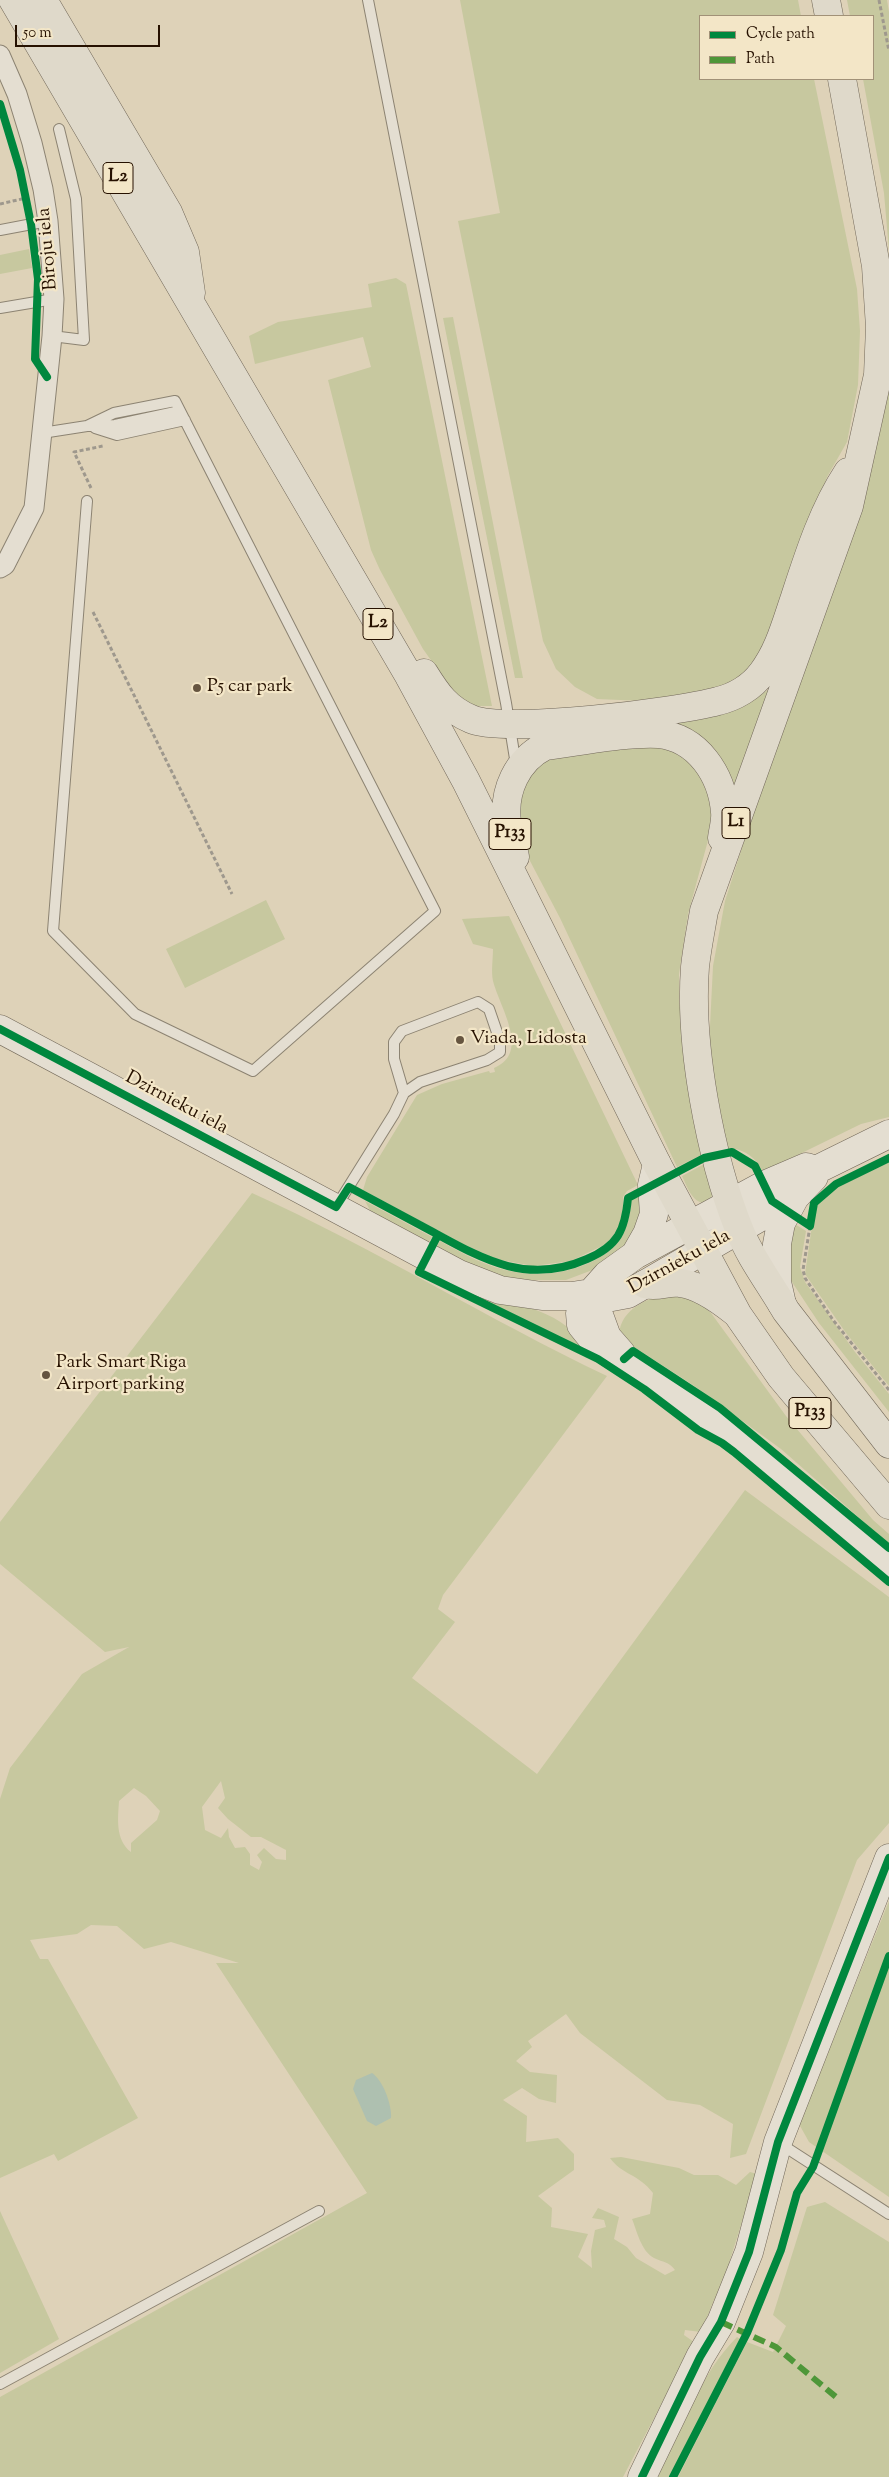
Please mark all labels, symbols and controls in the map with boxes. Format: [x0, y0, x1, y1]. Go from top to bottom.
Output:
scale bar [18, 15, 162, 47]
legend [699, 15, 874, 80]
text: 50 m [23, 23, 52, 44]
text: Cycle path [746, 24, 815, 45]
text: Path [746, 49, 775, 70]
road number: L2 [103, 162, 133, 194]
street label: Biroju iela [34, 207, 64, 291]
road number: L2 [363, 608, 393, 640]
place label: P5 car park [207, 677, 293, 699]
marker: P5 car park [191, 682, 203, 694]
road number: L1 [722, 808, 750, 838]
road number: P133 [489, 819, 531, 850]
place label: Viada, Lidosta [470, 1029, 587, 1051]
marker: Viada, Lidosta [454, 1034, 466, 1046]
street label: Dzirnieku iela [121, 1067, 231, 1141]
street label: Dzirnieku iela [625, 1226, 735, 1300]
place label: Park Smart Riga Airport parking [56, 1353, 187, 1397]
marker: Park Smart Riga Airport parking [40, 1369, 52, 1381]
road number: P133 [789, 1398, 831, 1429]

